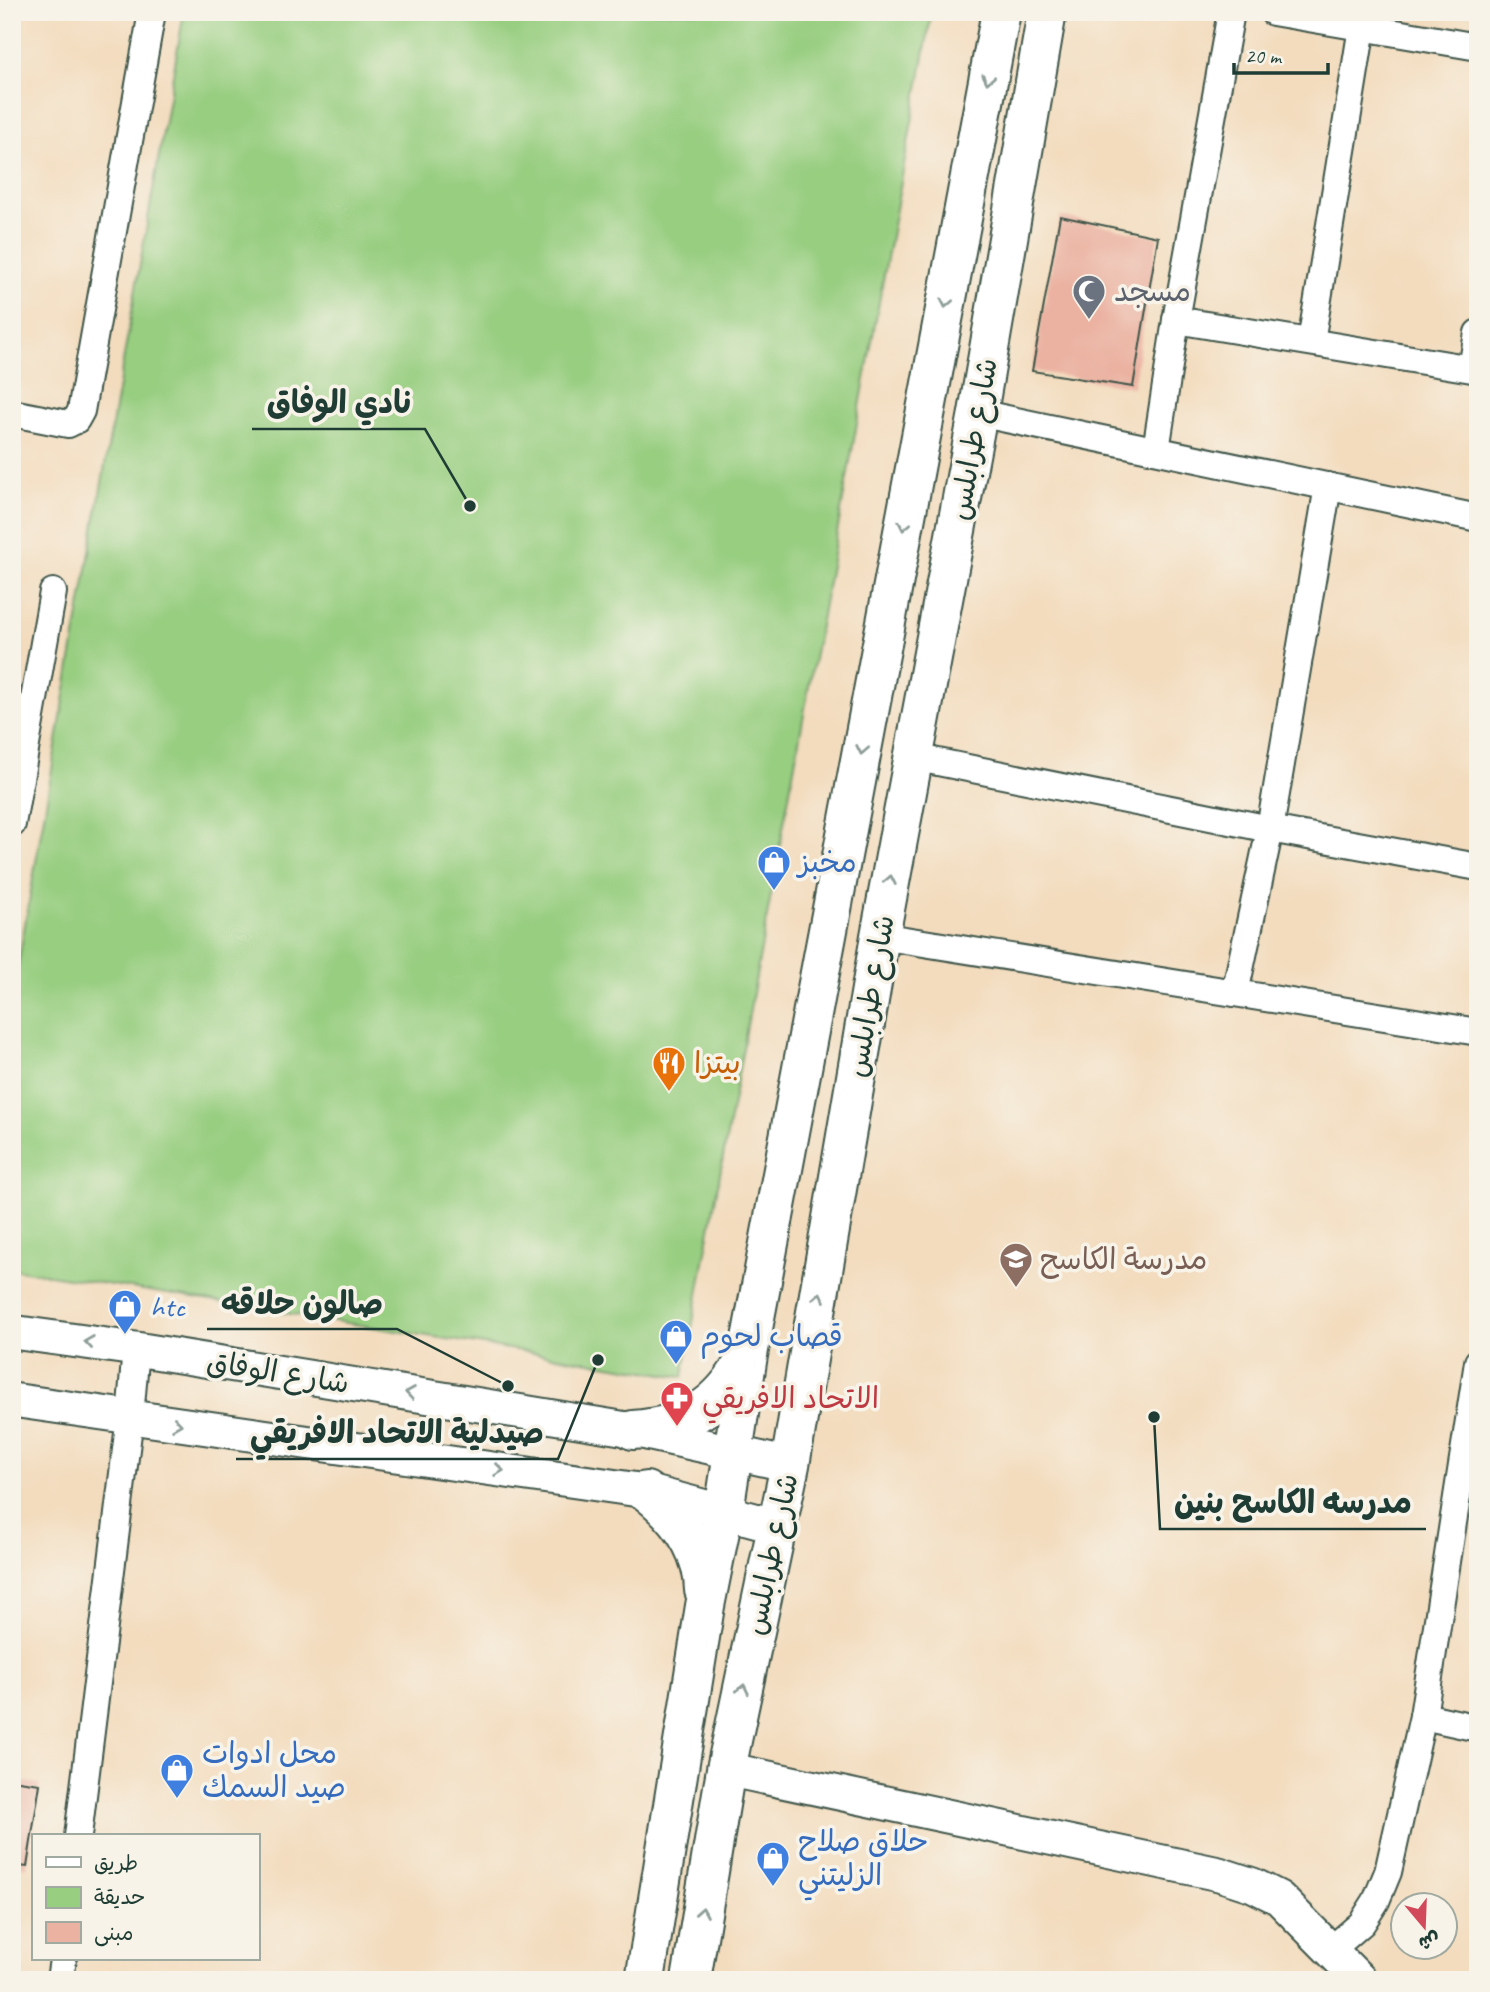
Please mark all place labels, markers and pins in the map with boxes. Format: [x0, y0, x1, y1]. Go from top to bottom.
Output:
mosque icon: مسجد [1070, 272, 1108, 321]
place label: مسجد [1114, 272, 1191, 310]
callout: نادي الوفاق [252, 376, 425, 429]
shop icon: مخبز [755, 843, 793, 892]
place label: مخبز [795, 843, 857, 881]
restaurant icon: بيتزا [650, 1044, 688, 1093]
place label: بيتزا [694, 1044, 741, 1082]
school or university icon: مدرسة الكاسح [997, 1240, 1035, 1289]
place label: مدرسة الكاسح [1040, 1240, 1207, 1279]
callout: صالون حلاقه [207, 1276, 397, 1329]
shop icon: htc [106, 1287, 144, 1336]
place label: htc [150, 1287, 186, 1325]
shop icon: قصاب لحوم [657, 1317, 695, 1366]
place label: قصاب لحوم [700, 1317, 843, 1359]
pharmacy icon: الاتحاد الافريقي [658, 1379, 696, 1428]
place label: الاتحاد الافريقي [702, 1379, 879, 1424]
callout: صيدلية الاتحاد الافريقي [236, 1406, 558, 1459]
callout: مدرسه الكاسح بنين [1160, 1476, 1426, 1529]
place label: محل ادوات صيد السمك [202, 1734, 346, 1806]
shop icon: محل ادوات صيد السمك [158, 1751, 196, 1800]
place label: حلاق صلاح الزليتني [798, 1822, 929, 1901]
shop icon: حلاق صلاح الزليتني [754, 1839, 792, 1888]

